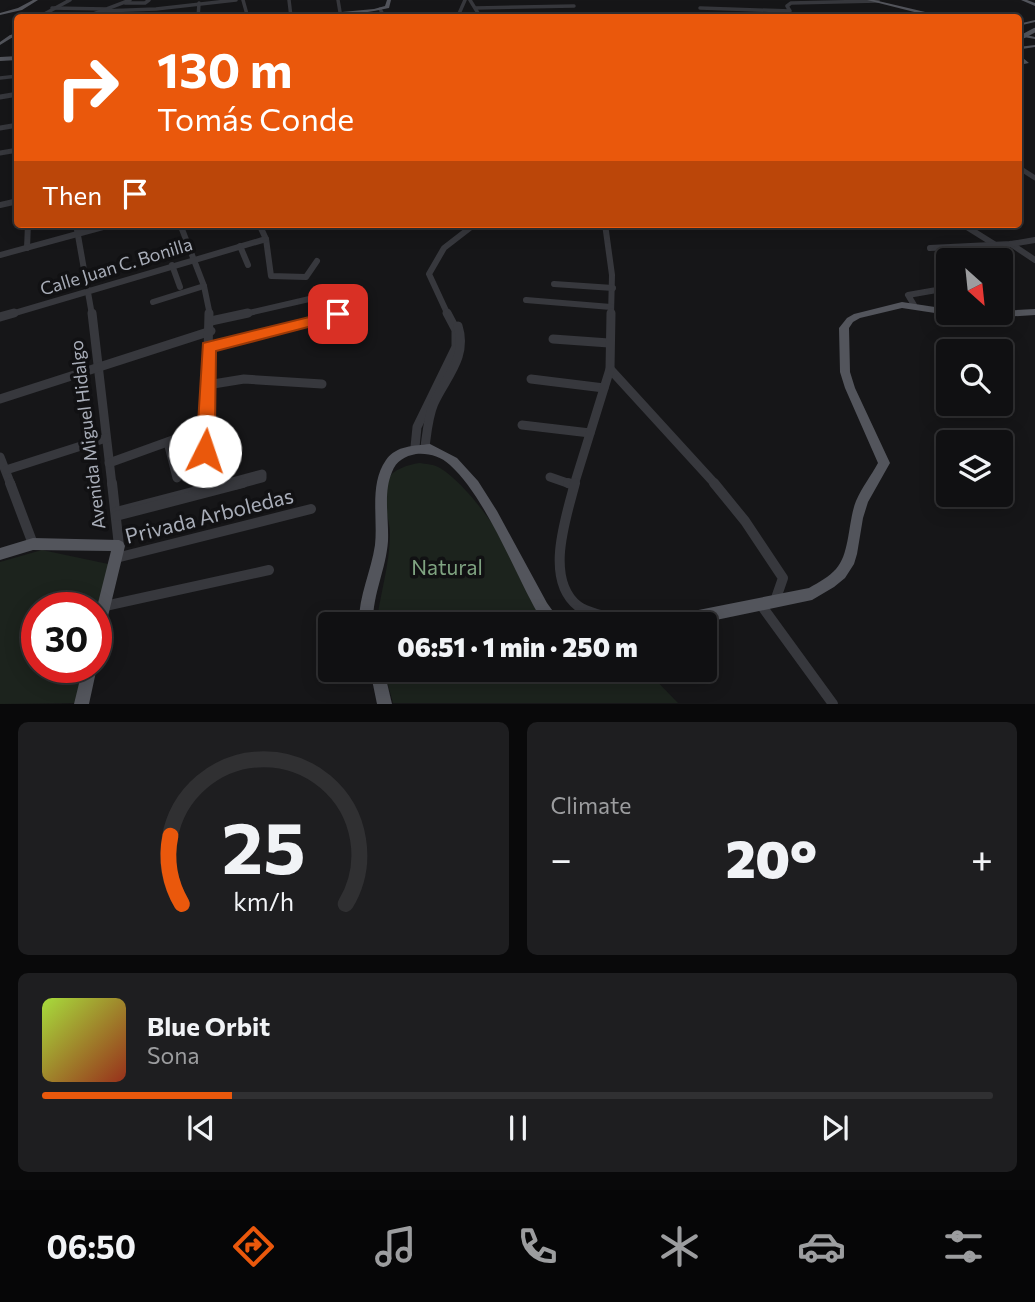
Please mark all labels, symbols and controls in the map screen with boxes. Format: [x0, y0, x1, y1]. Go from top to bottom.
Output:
text: 130 m [157, 38, 292, 98]
icon: right [42, 42, 133, 133]
text: Tomás Conde [157, 98, 354, 138]
icon: arrive [116, 175, 154, 213]
text: Then [42, 179, 102, 210]
street label: Calle Juan C. Bonilla [37, 232, 195, 300]
north arrow [936, 248, 1013, 326]
map controls [936, 248, 1013, 507]
pin [308, 284, 368, 344]
icon: arrive [319, 295, 357, 333]
street label: Avenida Miguel Hidalgo [64, 339, 110, 531]
button: search [936, 339, 1013, 416]
position arrow [168, 414, 242, 488]
button: layers [936, 430, 1013, 507]
street label: Privada Arboledas [122, 482, 296, 548]
park label: Natural [411, 554, 483, 579]
speed limit sign: 30 [21, 592, 112, 683]
text: 06:51 · 1 min · 250 m [397, 631, 638, 662]
text: Climate [551, 791, 632, 819]
text: 25 [221, 801, 305, 890]
text: 20° [726, 825, 817, 889]
text: − [551, 834, 572, 881]
text: + [971, 834, 993, 881]
text: km/h [233, 886, 294, 916]
text: Blue Orbit [147, 1010, 270, 1041]
text: Sona [147, 1041, 199, 1069]
icon: previous [182, 1109, 220, 1147]
icon: pause [499, 1109, 537, 1147]
icon: next [816, 1109, 854, 1147]
icon: directions [229, 1222, 278, 1271]
icon: music [371, 1222, 420, 1271]
icon: phone [513, 1222, 562, 1271]
icon: climate [655, 1222, 704, 1271]
icon: car [797, 1222, 846, 1271]
icon: filters [939, 1222, 988, 1271]
text: 06:50 [47, 1226, 136, 1266]

